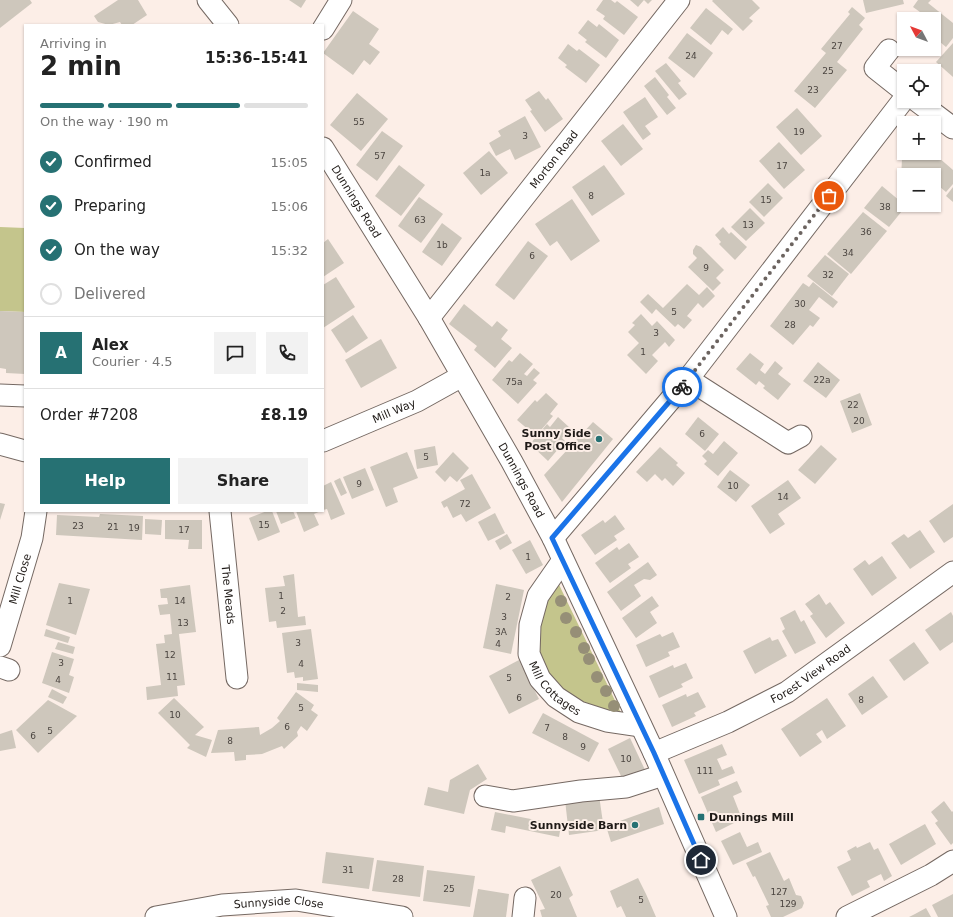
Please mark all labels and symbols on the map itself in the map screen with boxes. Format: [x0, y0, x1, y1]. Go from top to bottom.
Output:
north arrow [897, 12, 941, 56]
house number: 27 [831, 41, 843, 51]
house number: 24 [685, 51, 697, 61]
house number: 25 [822, 66, 834, 76]
house number: 23 [807, 85, 819, 95]
house number: 55 [353, 117, 365, 127]
house number: 19 [793, 127, 805, 137]
street label: Morton Road [528, 128, 581, 191]
house number: 3 [522, 131, 528, 141]
house number: 57 [374, 151, 386, 161]
house number: 17 [776, 161, 788, 171]
street label: Dunnings Road [328, 163, 383, 241]
house number: 1a [479, 168, 491, 178]
pin [812, 179, 846, 213]
house number: 8 [588, 191, 594, 201]
house number: 15 [760, 195, 772, 205]
house number: 38 [879, 202, 891, 212]
house number: 63 [414, 215, 426, 225]
house number: 13 [742, 220, 754, 230]
house number: 36 [860, 227, 872, 237]
house number: 1b [436, 240, 448, 250]
house number: 34 [842, 248, 854, 258]
house number: 6 [529, 251, 535, 261]
house number: 9 [703, 263, 709, 273]
house number: 32 [822, 270, 834, 280]
house number: 30 [794, 299, 806, 309]
house number: 5 [671, 307, 677, 317]
house number: 28 [784, 320, 796, 330]
house number: 3 [653, 328, 659, 338]
house number: 1 [640, 347, 646, 357]
courier [662, 367, 702, 407]
house number: 22a [814, 375, 830, 385]
house number: 75a [506, 377, 522, 387]
street label: Mill Way [371, 396, 418, 426]
house number: 22 [847, 400, 859, 410]
house number: 20 [853, 416, 865, 426]
place label: Sunny Side Post Office [522, 427, 591, 453]
house number: 6 [699, 429, 705, 439]
marker: Sunny Side Post Office [594, 434, 604, 444]
street label: Dunnings Road [495, 441, 547, 520]
house number: 5 [423, 452, 429, 462]
house number: 9 [356, 479, 362, 489]
house number: 10 [727, 481, 739, 491]
house number: 14 [777, 492, 789, 502]
house number: 72 [459, 499, 471, 509]
house number: 15 [258, 520, 270, 530]
house number: 23 [72, 521, 84, 531]
house number: 21 [107, 522, 119, 532]
house number: 19 [128, 523, 140, 533]
house number: 17 [178, 525, 190, 535]
street label: Mill Close [7, 552, 34, 606]
house number: 1 [525, 552, 531, 562]
street label: The Meads [218, 563, 238, 625]
house number: 1 [278, 591, 284, 601]
house number: 2 [505, 592, 511, 602]
house number: 1 [67, 596, 73, 606]
house number: 14 [174, 596, 186, 606]
house number: 2 [280, 606, 286, 616]
house number: 3 [501, 612, 507, 622]
house number: 13 [177, 618, 189, 628]
house number: 3A [495, 627, 508, 637]
house number: 3 [295, 638, 301, 648]
house number: 4 [495, 639, 501, 649]
street label: Forest View Road [769, 642, 853, 706]
house number: 12 [164, 650, 176, 660]
house number: 3 [58, 658, 64, 668]
house number: 4 [298, 659, 304, 669]
street label: Mill Cottages [526, 659, 583, 719]
house number: 11 [166, 672, 178, 682]
house number: 5 [506, 673, 512, 683]
house number: 4 [55, 675, 61, 685]
house number: 6 [516, 693, 522, 703]
house number: 8 [858, 695, 864, 705]
house number: 5 [298, 703, 304, 713]
house number: 10 [169, 710, 181, 720]
house number: 6 [284, 722, 290, 732]
house number: 7 [544, 723, 550, 733]
house number: 5 [47, 726, 53, 736]
house number: 6 [30, 731, 36, 741]
house number: 8 [562, 732, 568, 742]
house number: 8 [227, 736, 233, 746]
house number: 9 [580, 742, 586, 752]
house number: 10 [620, 754, 632, 764]
house number: 111 [696, 766, 714, 776]
place label: Dunnings Mill [709, 811, 794, 824]
marker: Dunnings Mill [696, 812, 706, 822]
place label: Sunnyside Barn [530, 819, 627, 832]
marker: Sunnyside Barn [630, 820, 640, 830]
pin [684, 843, 718, 877]
house number: 31 [342, 865, 354, 875]
house number: 28 [392, 874, 404, 884]
house number: 25 [443, 884, 455, 894]
house number: 127 [770, 887, 788, 897]
house number: 20 [550, 890, 562, 900]
street label: Sunnyside Close [233, 894, 325, 911]
house number: 5 [638, 895, 644, 905]
house number: 129 [779, 899, 797, 909]

